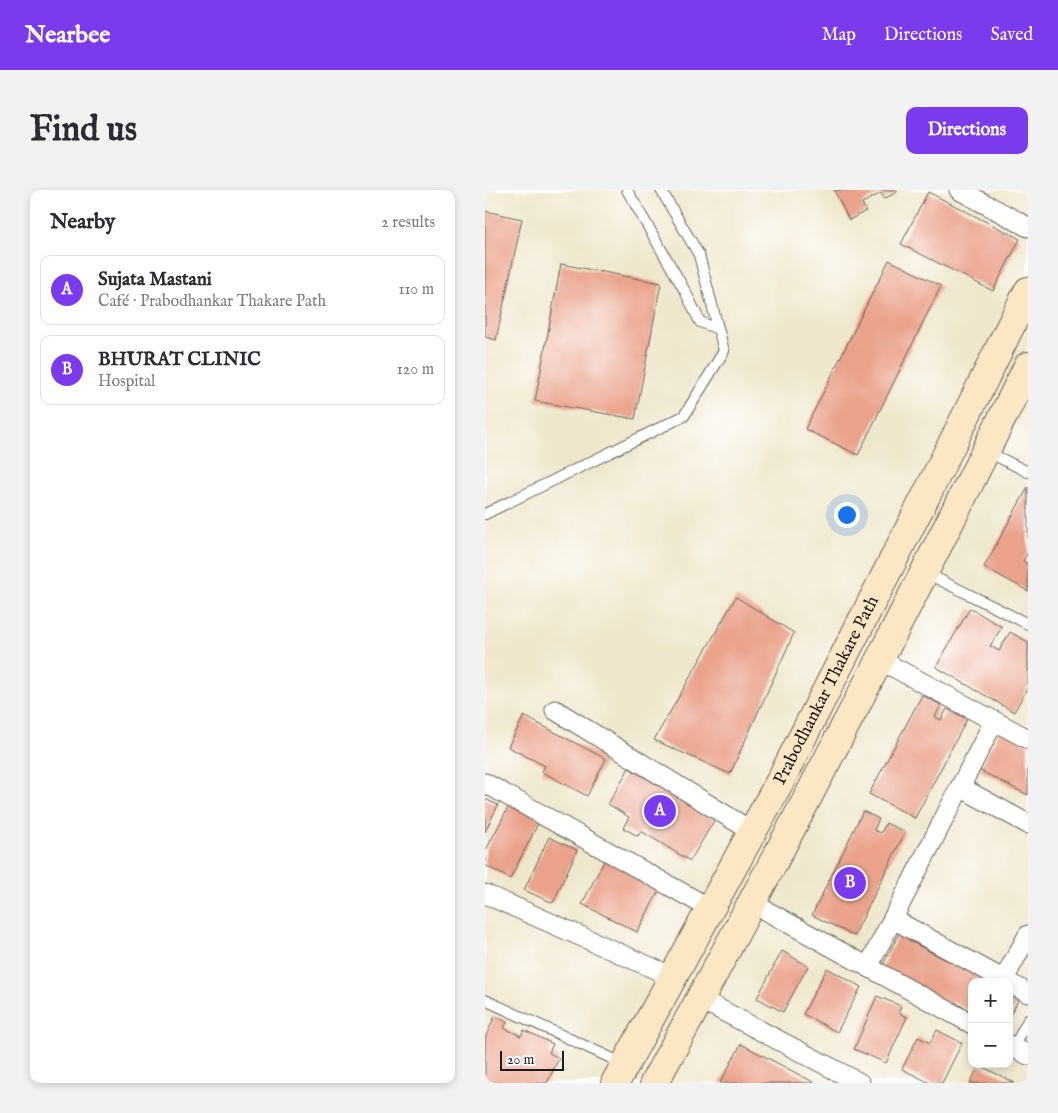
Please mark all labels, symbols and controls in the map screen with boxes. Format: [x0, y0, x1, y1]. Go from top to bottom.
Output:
text: Nearbee [25, 20, 110, 51]
text: Map [822, 24, 856, 47]
text: Directions [884, 24, 962, 47]
text: Saved [990, 24, 1033, 47]
button: Directions [906, 107, 1028, 154]
text: Find us [30, 108, 137, 153]
text: Nearby [50, 209, 115, 236]
text: 2 results [381, 213, 435, 233]
text: Sujata Mastani [98, 268, 212, 292]
text: A [62, 280, 72, 300]
text: 110 m [398, 280, 434, 300]
text: Café · Prabodhankar Thakare Path [98, 292, 326, 312]
text: BHURAT CLINIC [98, 348, 261, 372]
text: B [62, 360, 72, 380]
text: 120 m [397, 360, 434, 380]
text: Hospital [98, 372, 155, 392]
your location [834, 502, 860, 528]
street label: Prabodhankar Thakare Path [769, 592, 885, 789]
pin: A [644, 792, 676, 830]
pin: B [834, 864, 866, 902]
map controls [968, 978, 1013, 1068]
button: + [968, 978, 1013, 1023]
button: − [968, 1023, 1013, 1068]
scale bar [500, 1048, 564, 1071]
text: 20 m [507, 1051, 534, 1069]

